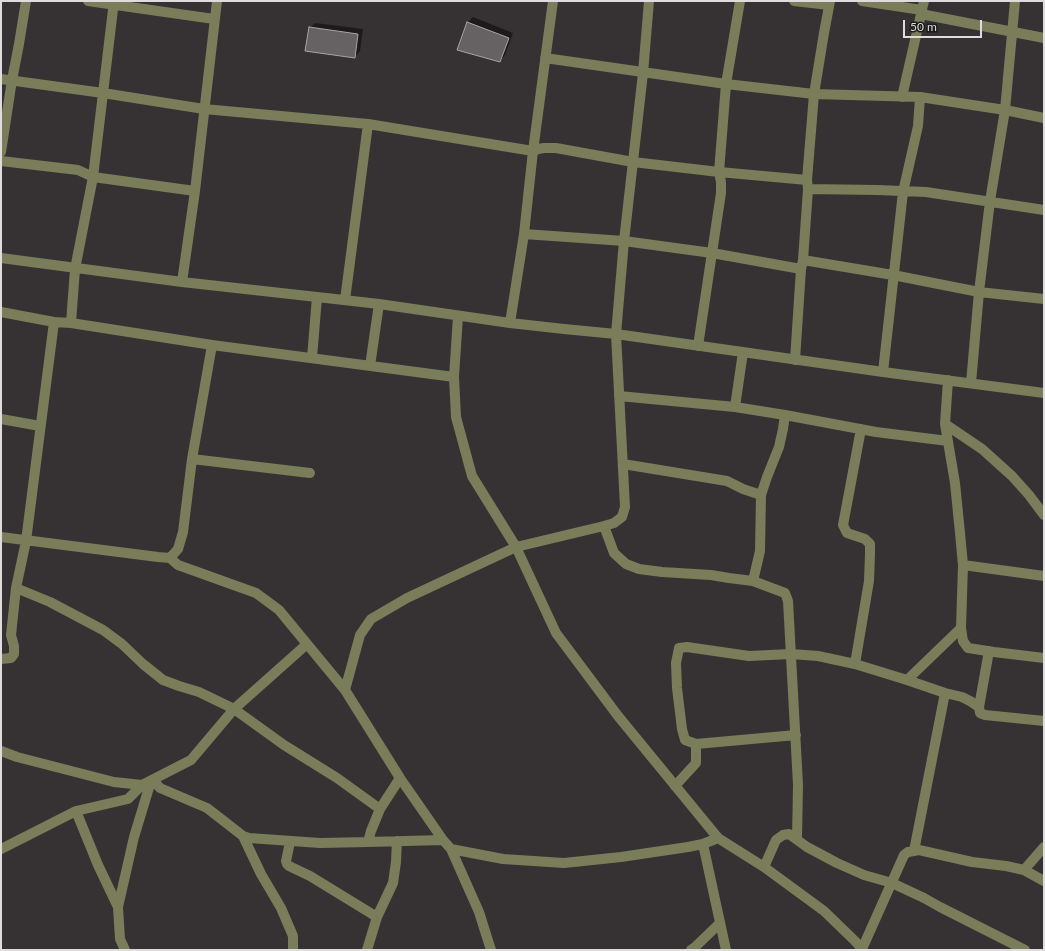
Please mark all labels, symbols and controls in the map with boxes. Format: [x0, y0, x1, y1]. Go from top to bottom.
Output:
scale bar [905, 12, 984, 38]
text: 50 m [910, 19, 937, 34]

